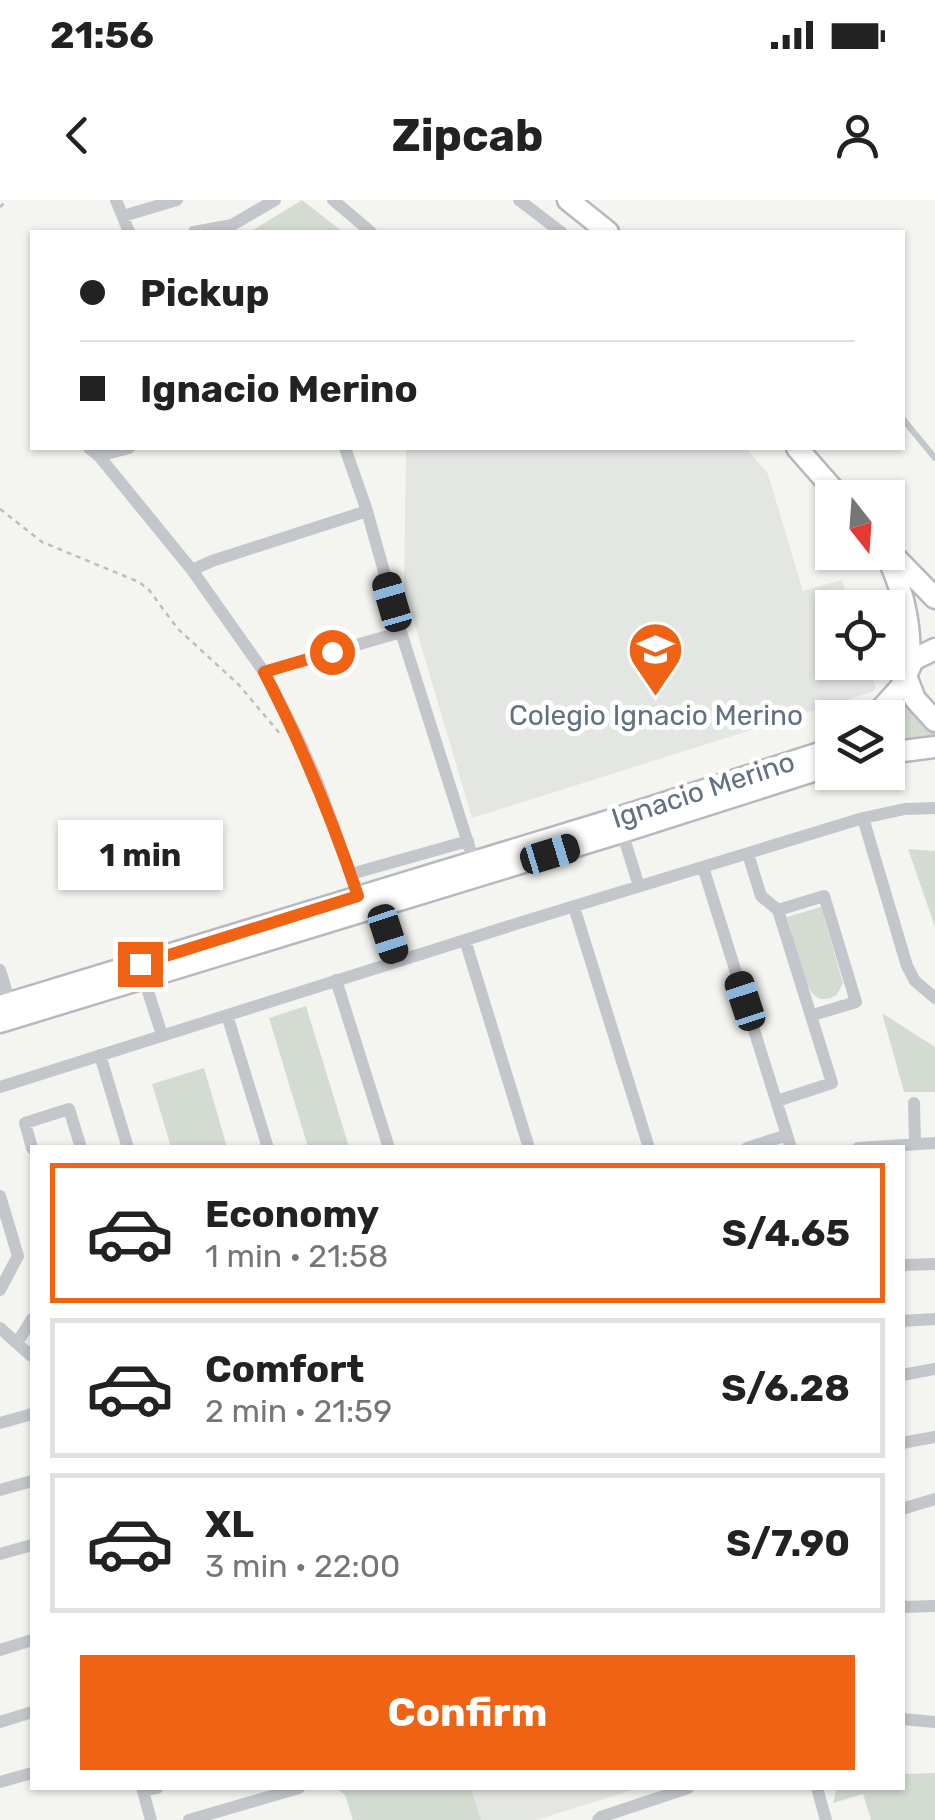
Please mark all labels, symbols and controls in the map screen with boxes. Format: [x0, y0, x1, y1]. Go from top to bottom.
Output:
text: 21:56 [50, 12, 154, 58]
icon: back [50, 108, 105, 163]
icon: person [830, 108, 885, 163]
text: Zipcab [391, 109, 544, 162]
text: Pickup [140, 270, 269, 316]
text: Ignacio Merino [140, 366, 418, 412]
north arrow [815, 480, 905, 570]
map controls [815, 480, 905, 790]
car [369, 569, 415, 635]
button: locate [815, 590, 905, 680]
school or university icon: Colegio Ignacio Merino [626, 619, 686, 698]
route start [310, 630, 355, 675]
place label: Colegio Ignacio Merino [509, 699, 803, 732]
button: layers [815, 700, 905, 790]
street label: Ignacio Merino [607, 745, 799, 835]
callout: 1 min [58, 819, 222, 889]
car [517, 831, 583, 877]
text: 1 min [100, 836, 181, 874]
car [364, 901, 412, 967]
route end [118, 942, 163, 987]
car [721, 968, 769, 1034]
icon: car [85, 1188, 175, 1278]
text: Economy [205, 1191, 379, 1237]
text: S/4.65 [722, 1210, 850, 1256]
text: 1 min · 21:58 [205, 1237, 388, 1275]
icon: car [85, 1343, 175, 1433]
text: Comfort [205, 1346, 364, 1392]
text: S/6.28 [721, 1365, 850, 1411]
text: 2 min · 21:59 [205, 1392, 392, 1430]
icon: car [85, 1498, 175, 1588]
text: XL [205, 1501, 254, 1547]
text: S/7.90 [726, 1520, 850, 1566]
text: 3 min · 22:00 [205, 1547, 400, 1585]
button: Confirm [80, 1655, 855, 1770]

